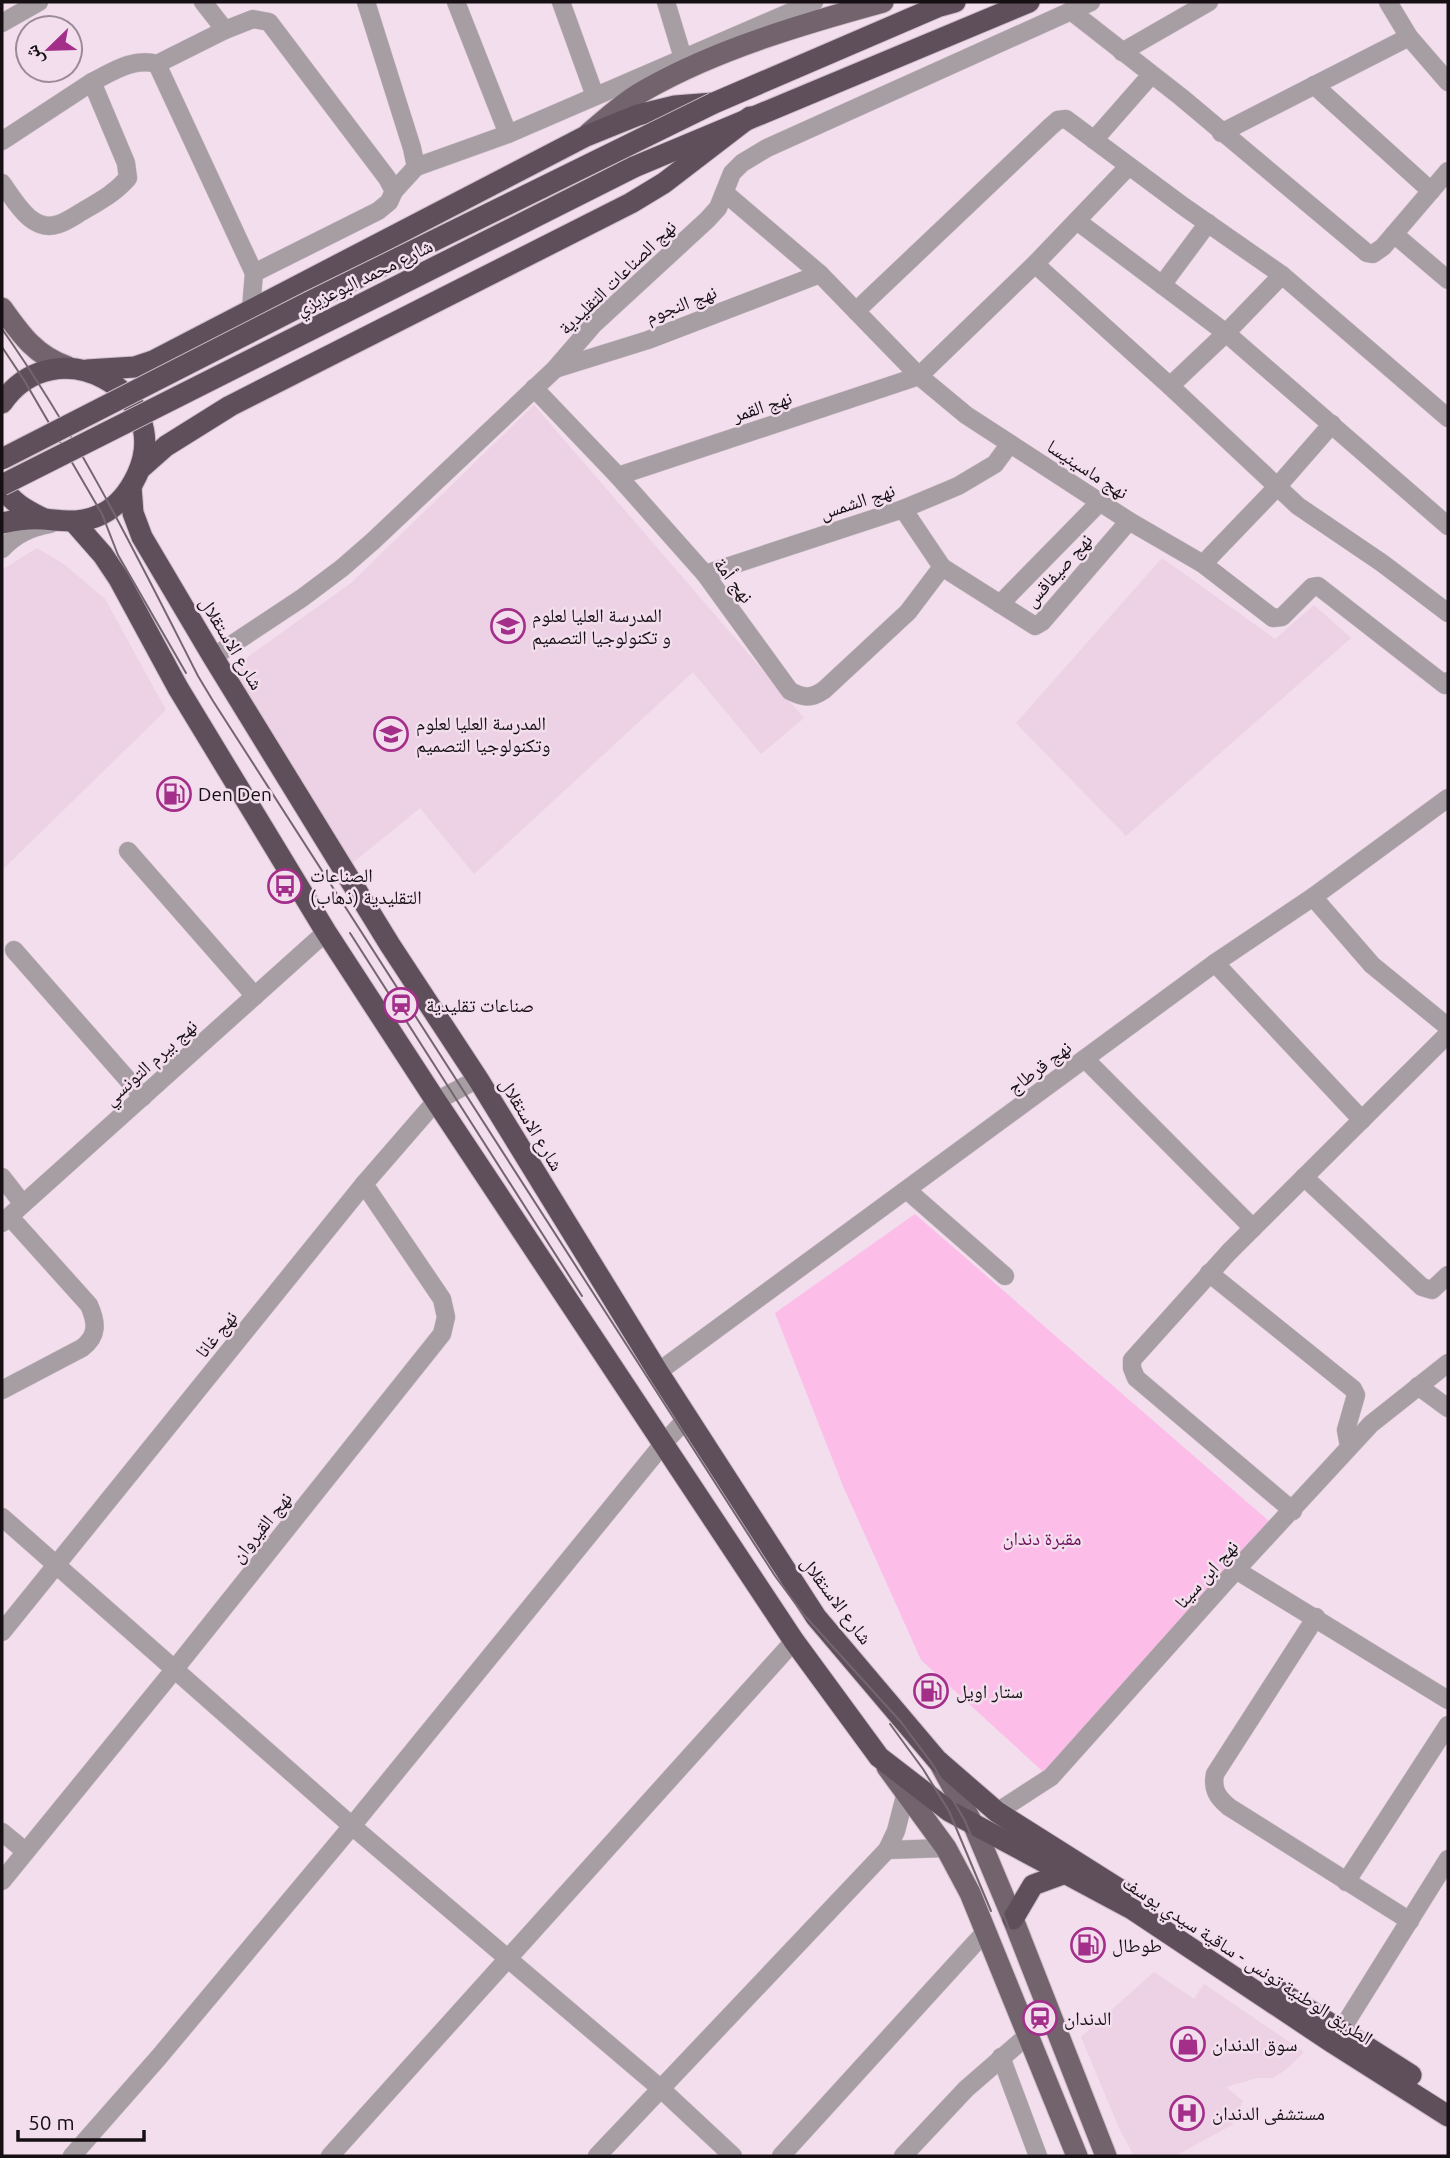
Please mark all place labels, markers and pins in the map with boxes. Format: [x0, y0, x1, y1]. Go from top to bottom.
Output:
place label: المدرسة العليا لعلوم و تكنولوجيا التصميم [532, 604, 671, 650]
school or university icon: المدرسة العليا لعلوم و تكنولوجيا التصميم [489, 607, 527, 645]
place label: المدرسة العليا لعلوم وتكنولوجيا التصميم [416, 712, 550, 758]
school or university icon: المدرسة العليا لعلوم وتكنولوجيا التصميم [372, 715, 410, 753]
fuel station icon: Den Den [155, 775, 193, 813]
place label: Den Den [198, 783, 272, 805]
place label: الصناعات التقليدية (ذهاب) [310, 864, 422, 909]
bus stop icon: الصناعات التقليدية (ذهاب) [266, 867, 304, 905]
station icon: صناعات تقليدية [382, 986, 420, 1024]
place label: صناعات تقليدية [426, 994, 534, 1016]
fuel station icon: ستار اويل [912, 1672, 950, 1710]
place label: ستار اويل [956, 1680, 1023, 1703]
fuel station icon: طوطال [1069, 1926, 1107, 1964]
place label: طوطال [1112, 1934, 1162, 1957]
station icon: الدندان [1021, 1999, 1059, 2037]
place label: الدندان [1064, 2007, 1111, 2030]
shop icon: سوق الدندان [1169, 2025, 1207, 2063]
place label: سوق الدندان [1212, 2033, 1297, 2056]
hospital icon: مستشفى الدندان [1168, 2094, 1206, 2132]
place label: مستشفى الدندان [1212, 2102, 1325, 2125]

